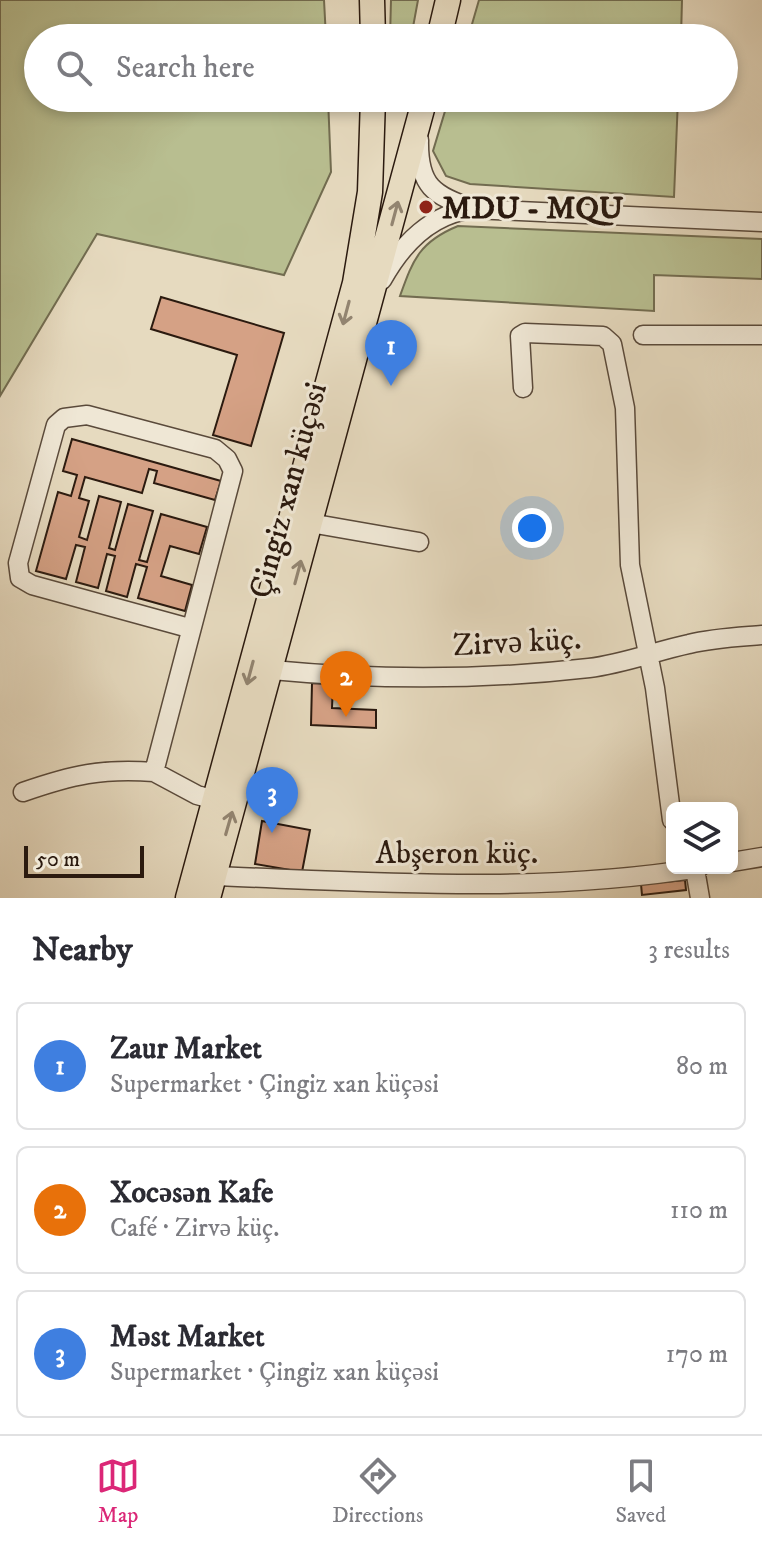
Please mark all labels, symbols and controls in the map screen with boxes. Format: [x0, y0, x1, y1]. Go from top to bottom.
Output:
search box [24, 24, 738, 112]
icon: search [52, 46, 96, 90]
text: Search here [116, 50, 255, 87]
place label: MDU - MQU [442, 189, 624, 229]
marker: MDU - MQU [417, 198, 435, 216]
one-way arrow [388, 201, 403, 227]
one-way arrow [338, 300, 353, 326]
pin: 1 [365, 320, 417, 386]
street label: Çingiz xan küçəsi [241, 378, 337, 603]
your location [512, 508, 552, 548]
one-way arrow [291, 560, 306, 586]
street label: Zirvə küç. [452, 620, 582, 666]
pin: 2 [320, 651, 372, 717]
one-way arrow [241, 659, 256, 685]
pin: 3 [246, 767, 298, 833]
map controls [666, 802, 738, 874]
button: layers [666, 802, 738, 874]
one-way arrow [222, 810, 237, 836]
street label: Abşeron küç. [376, 834, 538, 874]
scale bar [24, 842, 144, 878]
text: 50 m [36, 846, 80, 873]
text: Nearby [32, 929, 133, 971]
text: 3 results [648, 934, 730, 967]
text: Zaur Market [110, 1031, 262, 1068]
text: 1 [55, 1050, 65, 1083]
text: 80 m [676, 1050, 728, 1083]
text: Supermarket · Çingiz xan küçəsi [110, 1068, 439, 1101]
text: Xocəsən Kafe [110, 1175, 273, 1212]
text: 2 [54, 1194, 66, 1227]
text: 110 m [670, 1194, 728, 1227]
text: Café · Zirvə küç. [110, 1212, 279, 1245]
text: Məst Market [110, 1319, 265, 1356]
text: 3 [55, 1338, 65, 1371]
text: 170 m [666, 1338, 728, 1371]
text: Supermarket · Çingiz xan küçəsi [110, 1356, 439, 1389]
tab: Map [96, 1454, 140, 1529]
tab: Directions [332, 1454, 423, 1529]
tab: Saved [615, 1454, 666, 1529]

